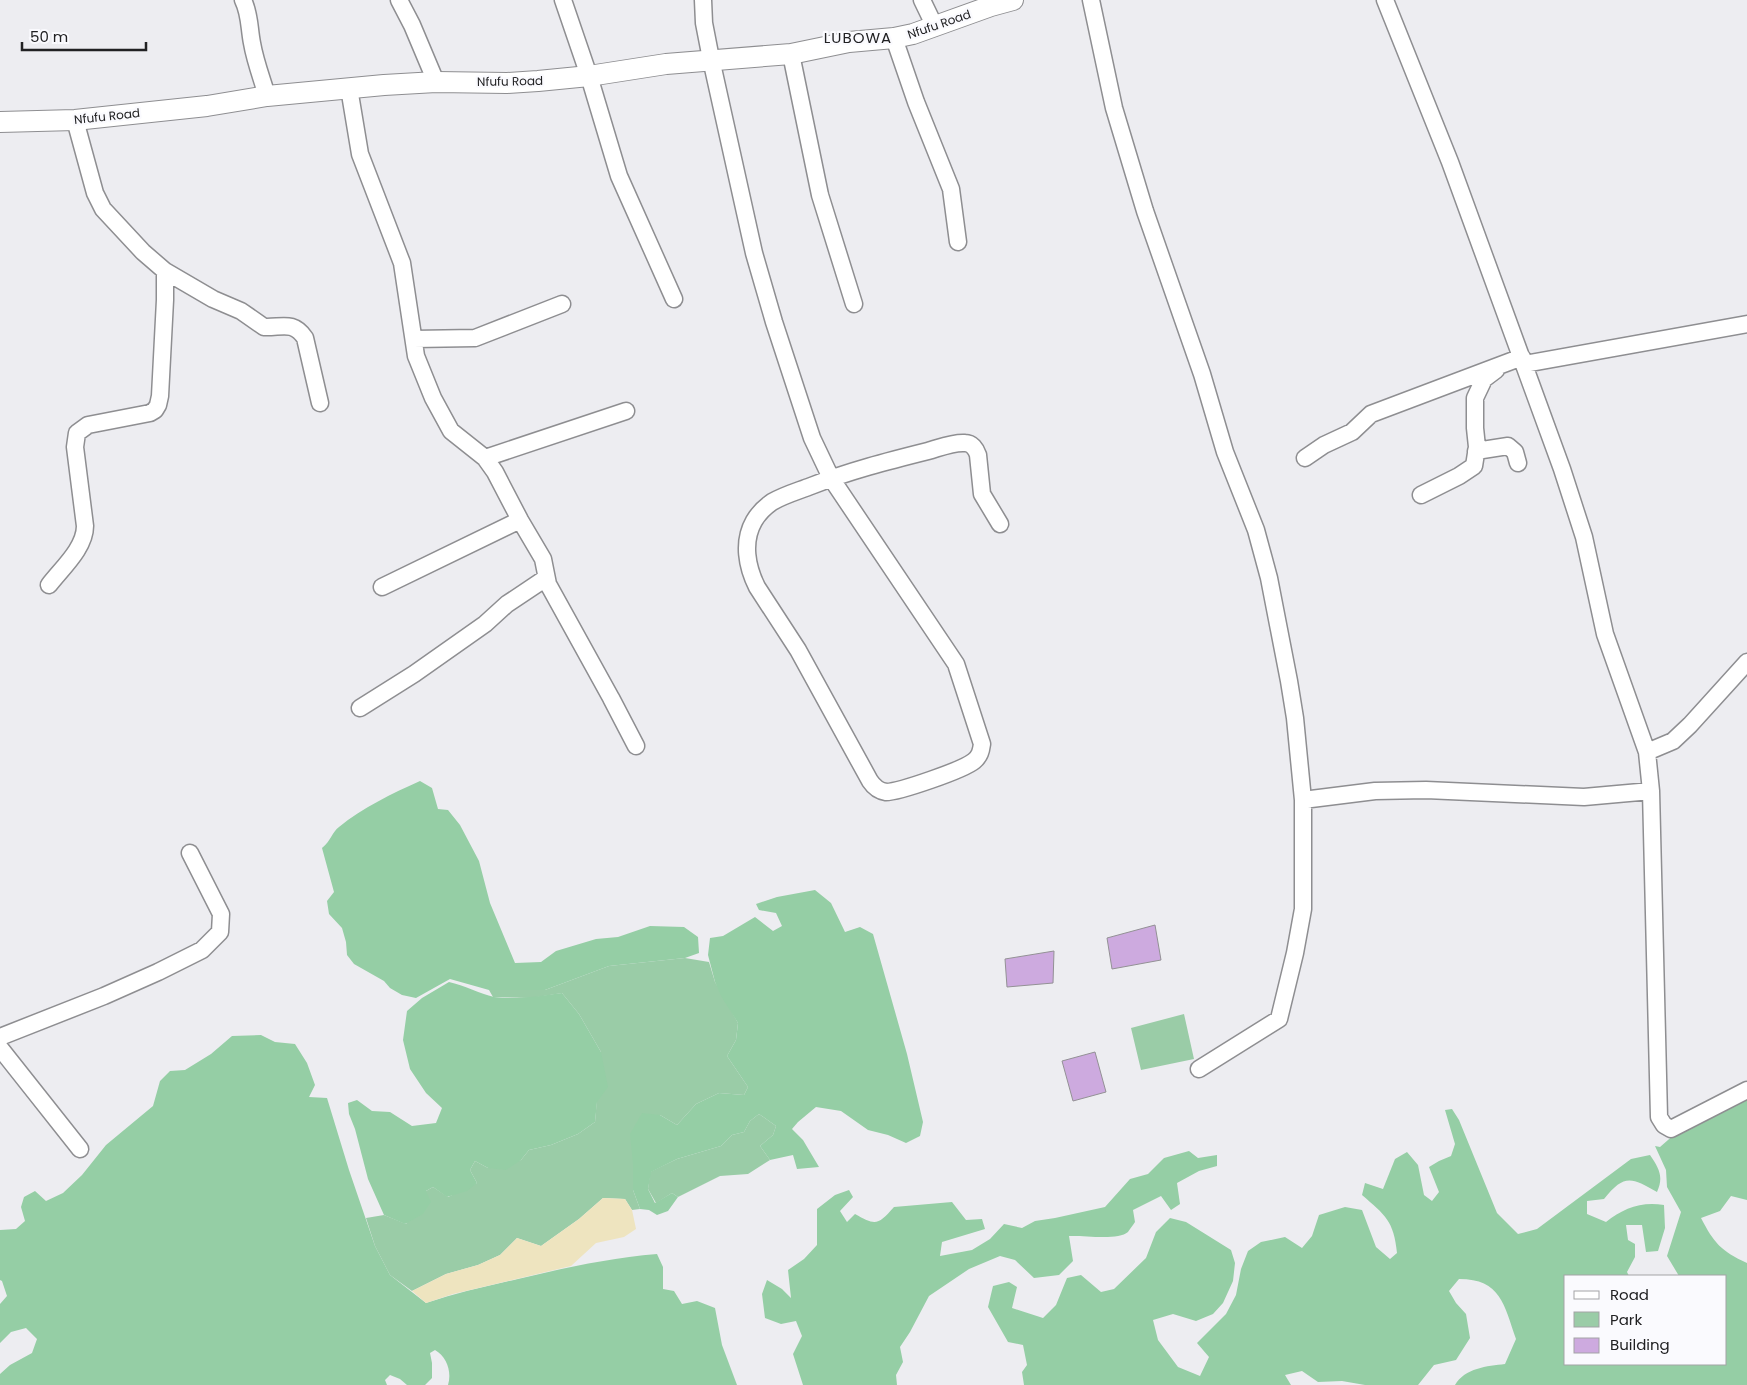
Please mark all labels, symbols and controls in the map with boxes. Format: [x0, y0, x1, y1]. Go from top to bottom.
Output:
street label: Nfufu Road [905, 5, 973, 43]
scale bar [22, 20, 146, 52]
text: 50 m [30, 26, 68, 47]
district label: LUBOWA [824, 27, 892, 48]
street label: Nfufu Road [477, 72, 543, 90]
street label: Nfufu Road [73, 104, 141, 128]
legend [1564, 1275, 1727, 1365]
text: Road [1610, 1284, 1649, 1305]
text: Park [1610, 1309, 1642, 1330]
text: Building [1610, 1334, 1670, 1355]

